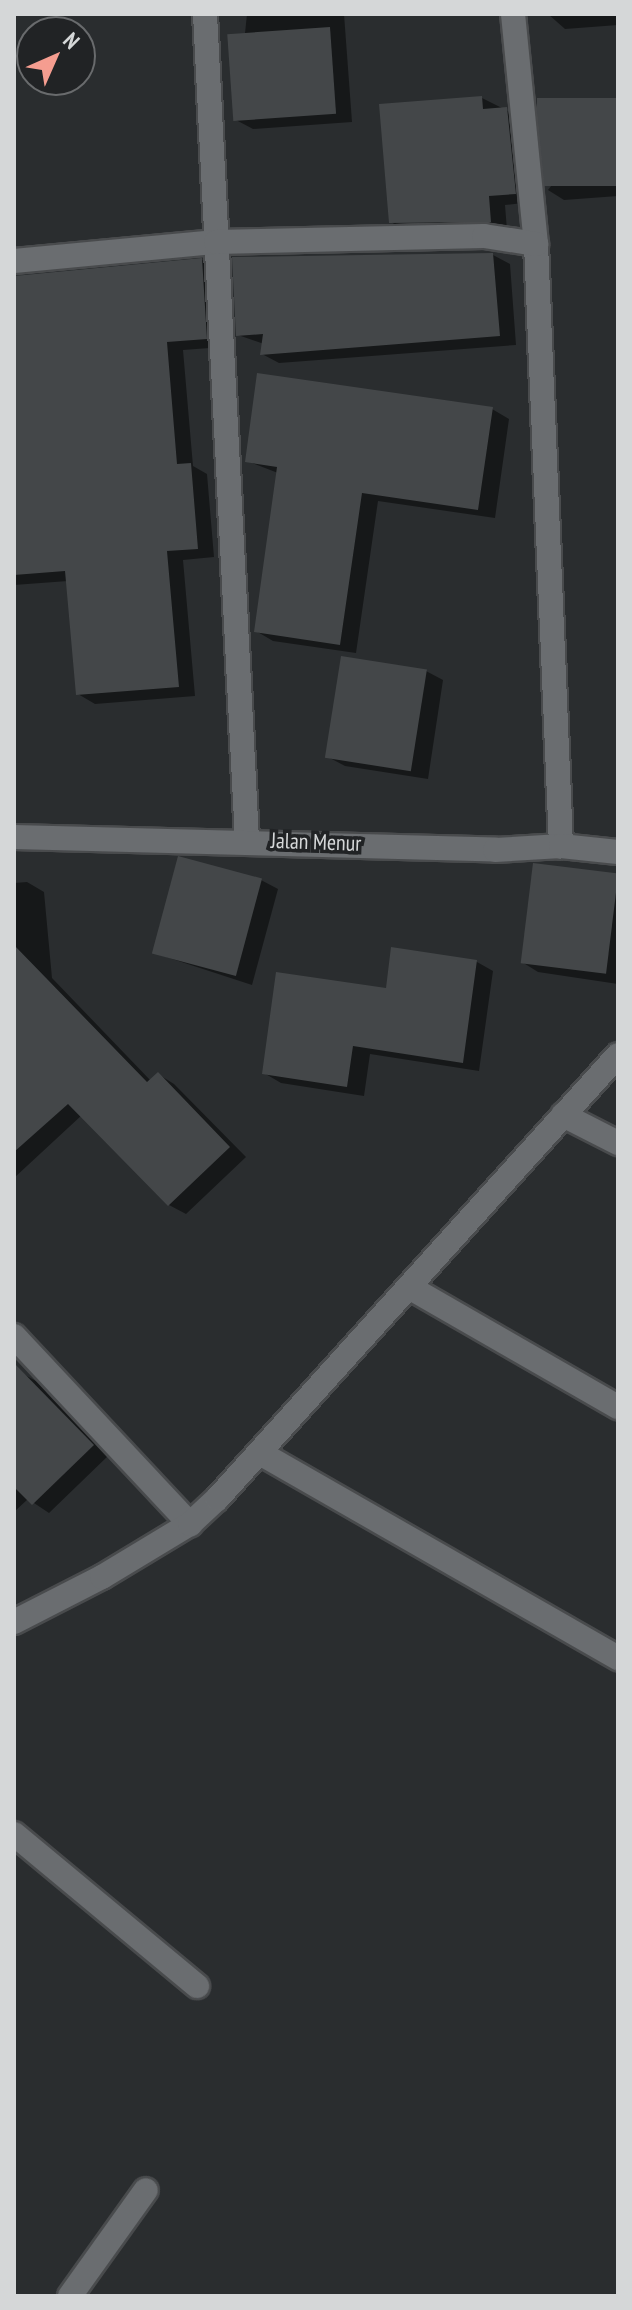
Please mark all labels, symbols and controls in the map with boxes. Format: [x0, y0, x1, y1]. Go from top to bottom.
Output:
north arrow [16, 16, 96, 96]
text: N [57, 26, 86, 55]
street label: Jalan Menur [270, 827, 362, 857]

